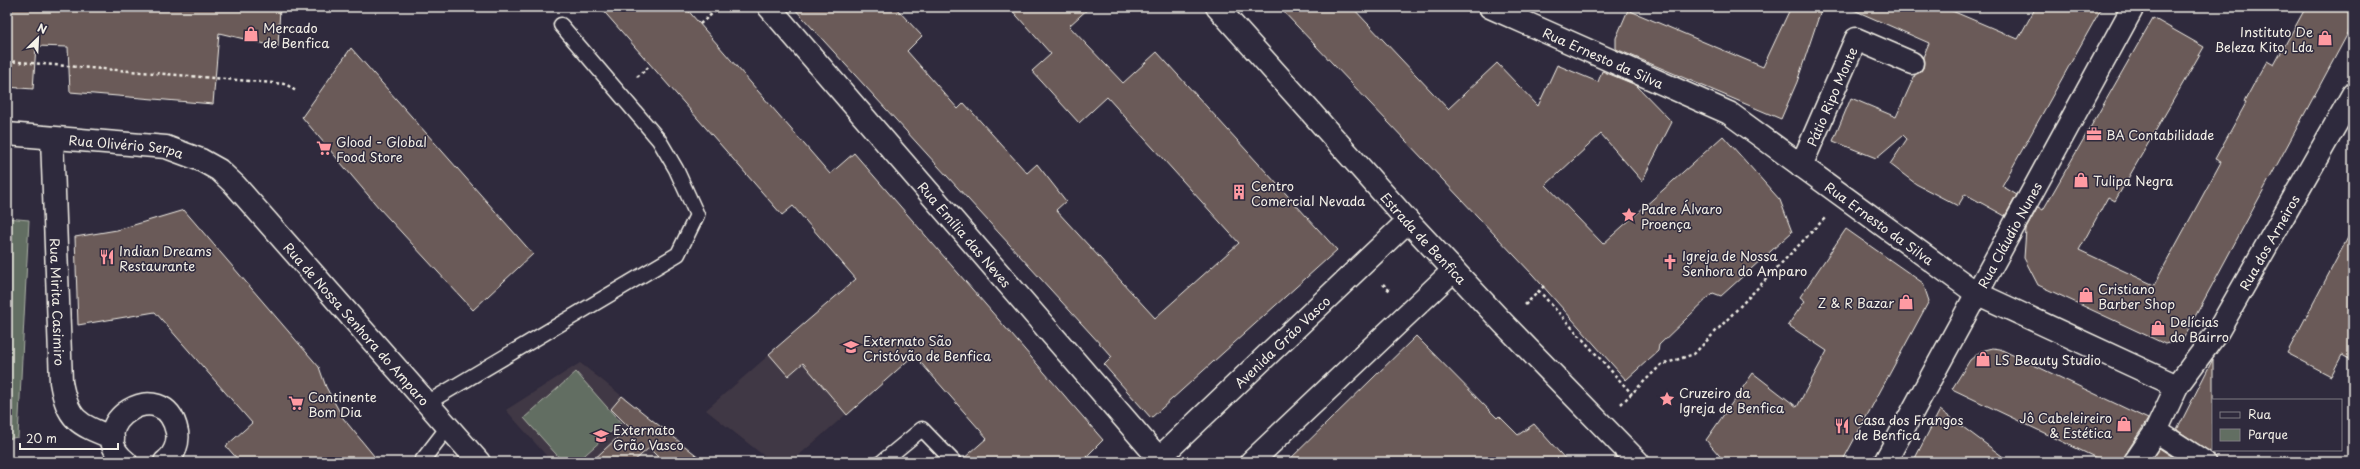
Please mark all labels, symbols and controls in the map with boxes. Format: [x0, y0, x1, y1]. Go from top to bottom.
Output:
north arrow [18, 18, 58, 58]
place label: Mercado de Benfica [263, 18, 330, 52]
text: N [35, 19, 50, 38]
street label: Rua Ernesto da Silva [1540, 22, 1667, 92]
place label: Instituto De Beleza Kito, Lda [2214, 22, 2314, 56]
shop icon: Mercado de Benfica [242, 25, 260, 43]
shop icon: Instituto De Beleza Kito, Lda [2316, 29, 2334, 47]
street label: Pátio Ripo Monte [1801, 44, 1861, 149]
office icon: BA Contabilidade [2085, 125, 2103, 143]
place label: BA Contabilidade [2106, 125, 2214, 144]
street label: Rua Olivério Serpa [68, 130, 187, 163]
place label: Glood - Global Food Store [336, 132, 427, 166]
supermarket icon: Glood - Global Food Store [315, 139, 333, 157]
shop icon: Tulipa Negra [2072, 171, 2090, 189]
place label: Tulipa Negra [2093, 171, 2173, 190]
place label: Centro Comercial Nevada [1251, 176, 1366, 210]
street label: Rua Emília das Neves [914, 177, 1016, 291]
street label: Rua Ernesto da Silva [1822, 177, 1938, 269]
street label: Rua Cláudio Nunes [1972, 178, 2046, 291]
building icon: Centro Comercial Nevada [1230, 183, 1248, 201]
street label: Estrada de Benfica [1377, 188, 1472, 288]
street label: Rua dos Arneiros [2234, 191, 2303, 293]
place label: Padre Álvaro Proença [1641, 199, 1722, 233]
place icon: Padre Álvaro Proença [1620, 206, 1638, 224]
street label: Rua Mirita Casimiro [46, 238, 70, 366]
street label: Rua de Nossa Senhora do Amparo [280, 238, 434, 409]
place label: Indian Dreams Restaurante [119, 241, 212, 275]
place label: Igreja de Nossa Senhora do Amparo [1682, 246, 1807, 280]
restaurant icon: Indian Dreams Restaurante [98, 248, 116, 266]
church icon: Igreja de Nossa Senhora do Amparo [1661, 253, 1679, 271]
place label: Cristiano Barber Shop [2098, 279, 2175, 313]
shop icon: Cristiano Barber Shop [2077, 286, 2095, 304]
street label: Avenida Grão Vasco [1230, 291, 1334, 392]
place label: Z & R Bazar [1818, 293, 1894, 312]
shop icon: Z & R Bazar [1897, 293, 1915, 311]
place label: Delícias do Bairro [2170, 312, 2229, 346]
shop icon: Delícias do Bairro [2149, 319, 2167, 337]
place label: Externato São Cristóvão de Benfica [863, 331, 992, 365]
school or university icon: Externato São Cristóvão de Benfica [842, 338, 860, 356]
shop icon: LS Beauty Studio [1974, 350, 1992, 368]
place label: LS Beauty Studio [1995, 350, 2101, 369]
place label: Cruzeiro da Igreja de Benfica [1679, 383, 1785, 417]
place label: Continente Bom Dia [308, 387, 377, 421]
place icon: Cruzeiro da Igreja de Benfica [1658, 390, 1676, 408]
supermarket icon: Continente Bom Dia [287, 394, 305, 412]
legend [2212, 399, 2342, 451]
text: Rua [2248, 405, 2272, 423]
place label: Jô Cabeleireiro & Estética [2019, 408, 2113, 442]
place label: Casa dos Frangos de Benfica [1854, 410, 1963, 444]
shop icon: Jô Cabeleireiro & Estética [2115, 415, 2133, 433]
restaurant icon: Casa dos Frangos de Benfica [1833, 417, 1851, 435]
place label: Externato Grão Vasco [613, 420, 684, 454]
scale bar [20, 425, 118, 451]
text: Parque [2248, 425, 2288, 443]
school or university icon: Externato Grão Vasco [592, 427, 610, 445]
text: 20 m [26, 429, 57, 447]

